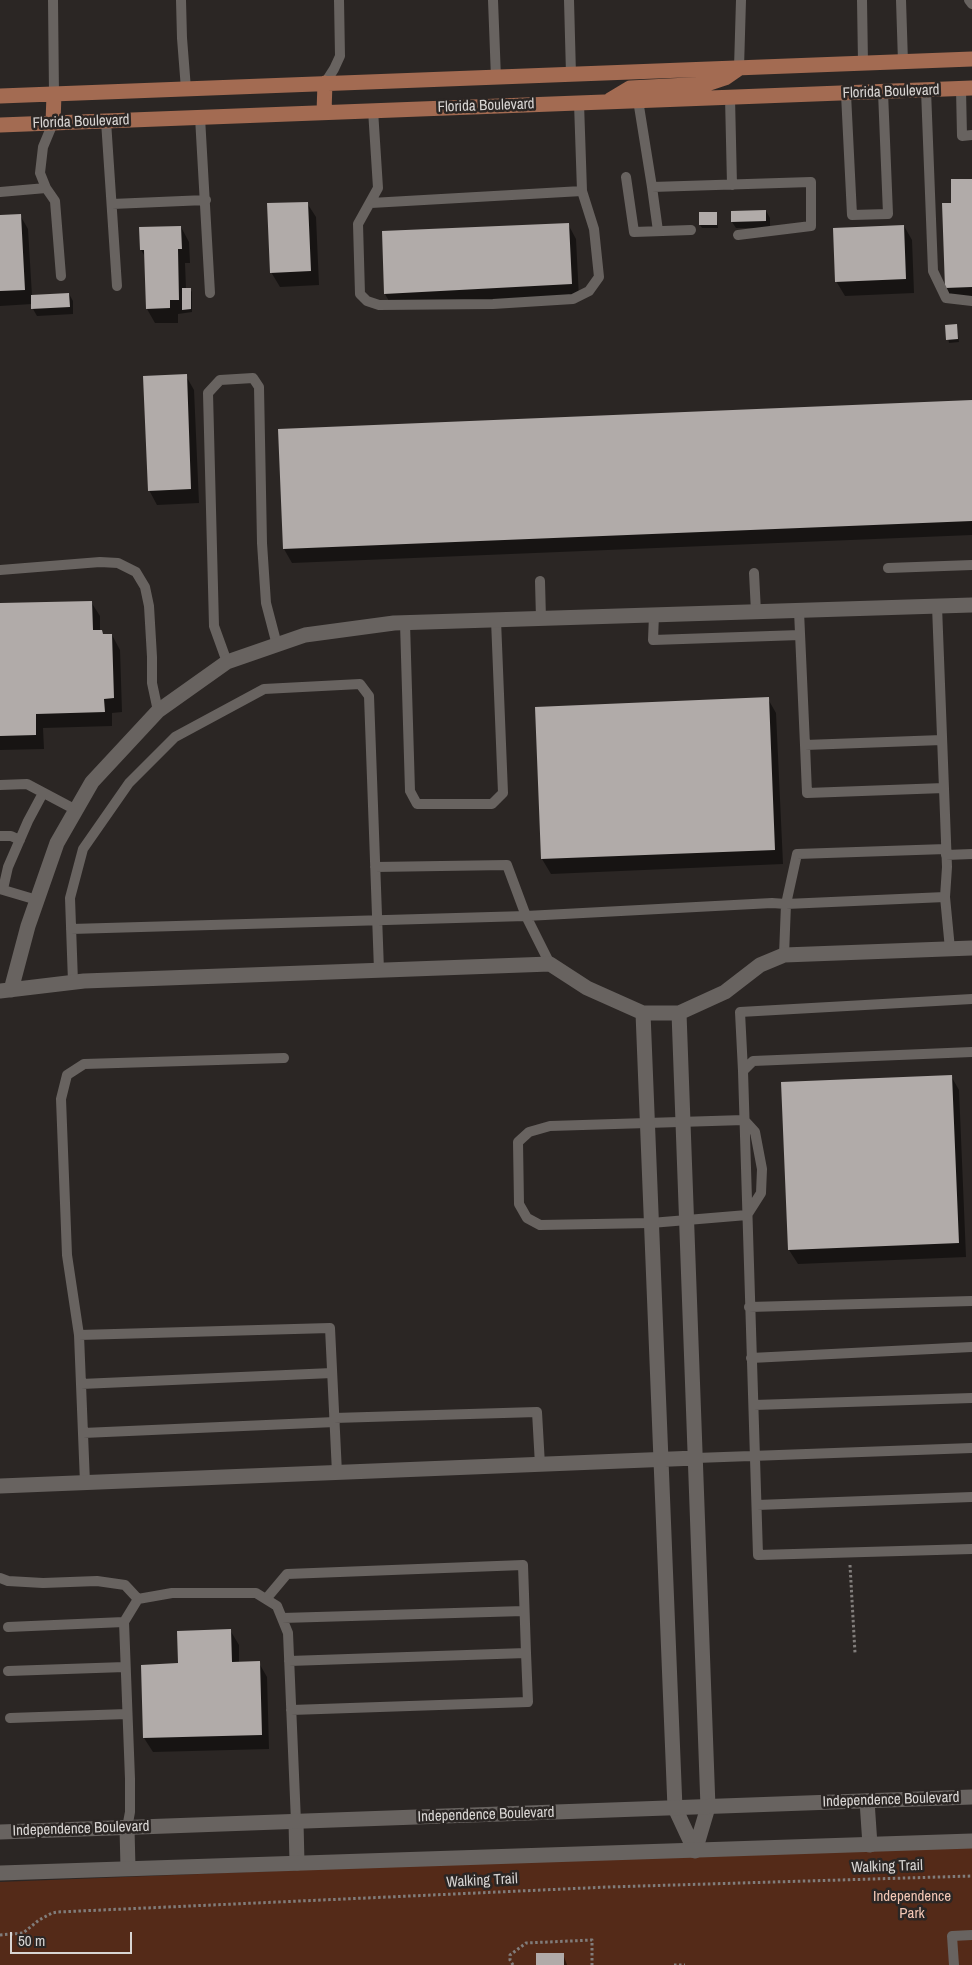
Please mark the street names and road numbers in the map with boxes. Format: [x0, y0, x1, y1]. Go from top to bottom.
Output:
street label: Florida Boulevard [842, 81, 940, 103]
street label: Florida Boulevard [437, 95, 535, 117]
street label: Florida Boulevard [32, 111, 130, 133]
street label: Independence Boulevard [822, 1789, 960, 1811]
street label: Independence Boulevard [417, 1804, 555, 1826]
street label: Independence Boulevard [12, 1818, 150, 1840]
street label: Walking Trail [851, 1857, 923, 1877]
street label: Walking Trail [446, 1870, 518, 1892]

